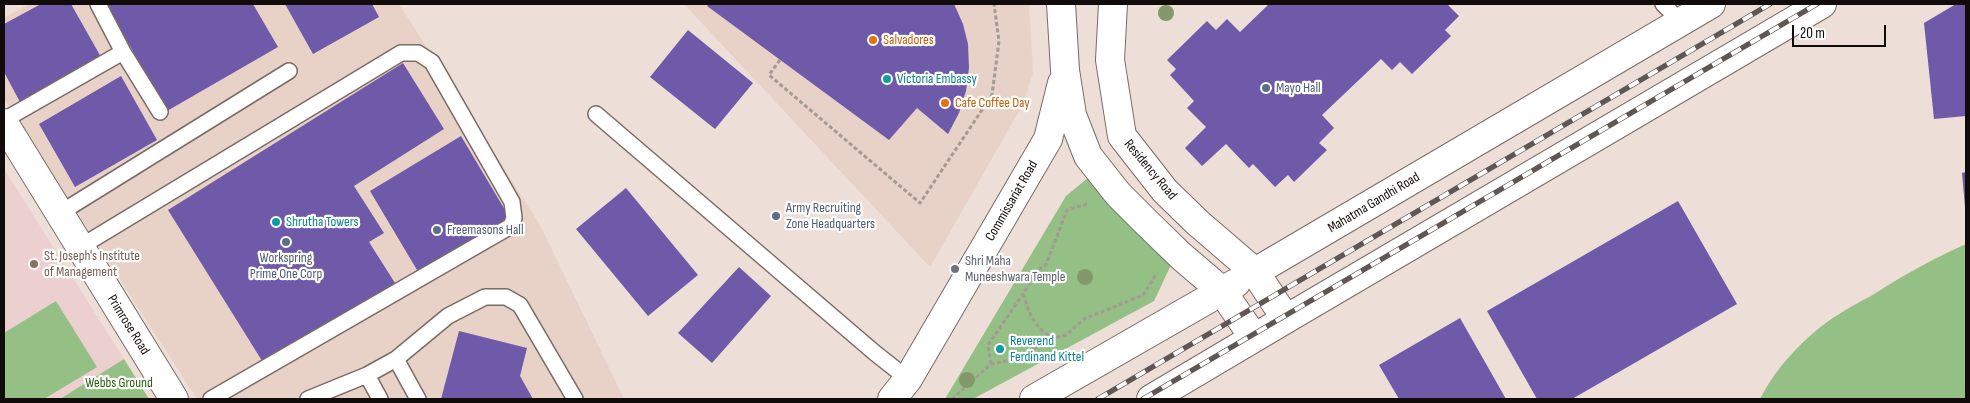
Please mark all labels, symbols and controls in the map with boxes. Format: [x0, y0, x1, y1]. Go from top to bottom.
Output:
scale bar [1795, 15, 1889, 47]
text: 20 m [1800, 24, 1825, 43]
place label: Salvadores [883, 32, 934, 48]
marker: Salvadores [867, 34, 879, 46]
place label: Victoria Embassy [897, 71, 977, 87]
marker: Victoria Embassy [881, 73, 893, 85]
place label: Mayo Hall [1276, 80, 1321, 96]
marker: Mayo Hall [1260, 82, 1272, 94]
place label: Cafe Coffee Day [955, 95, 1030, 111]
marker: Cafe Coffee Day [939, 97, 951, 109]
street label: Residency Road [1120, 136, 1180, 204]
street label: Commissariat Road [982, 158, 1042, 244]
street label: Mahatma Gandhi Road [1325, 169, 1423, 237]
place label: Army Recruiting Zone Headquarters [786, 200, 875, 232]
marker: Army Recruiting Zone Headquarters [770, 210, 782, 222]
place label: Shrutha Towers [286, 214, 359, 230]
marker: Shrutha Towers [270, 216, 282, 228]
place label: Freemasons Hall [447, 222, 524, 238]
marker: Freemasons Hall [431, 224, 443, 236]
marker: Workspring Prime One Corp [280, 236, 292, 248]
place label: St. Joseph's Institute of Management [44, 248, 140, 280]
place label: Workspring Prime One Corp [250, 250, 322, 282]
place label: Shri Maha Muneeshwara Temple [965, 253, 1065, 286]
marker: St. Joseph's Institute of Management [28, 258, 40, 270]
marker: Shri Maha Muneeshwara Temple [949, 263, 961, 275]
street label: Primrose Road [103, 292, 153, 358]
place label: Reverend Ferdinand Kittel [1010, 333, 1084, 366]
marker: Reverend Ferdinand Kittel [994, 343, 1006, 355]
park label: Webbs Ground [85, 375, 153, 391]

